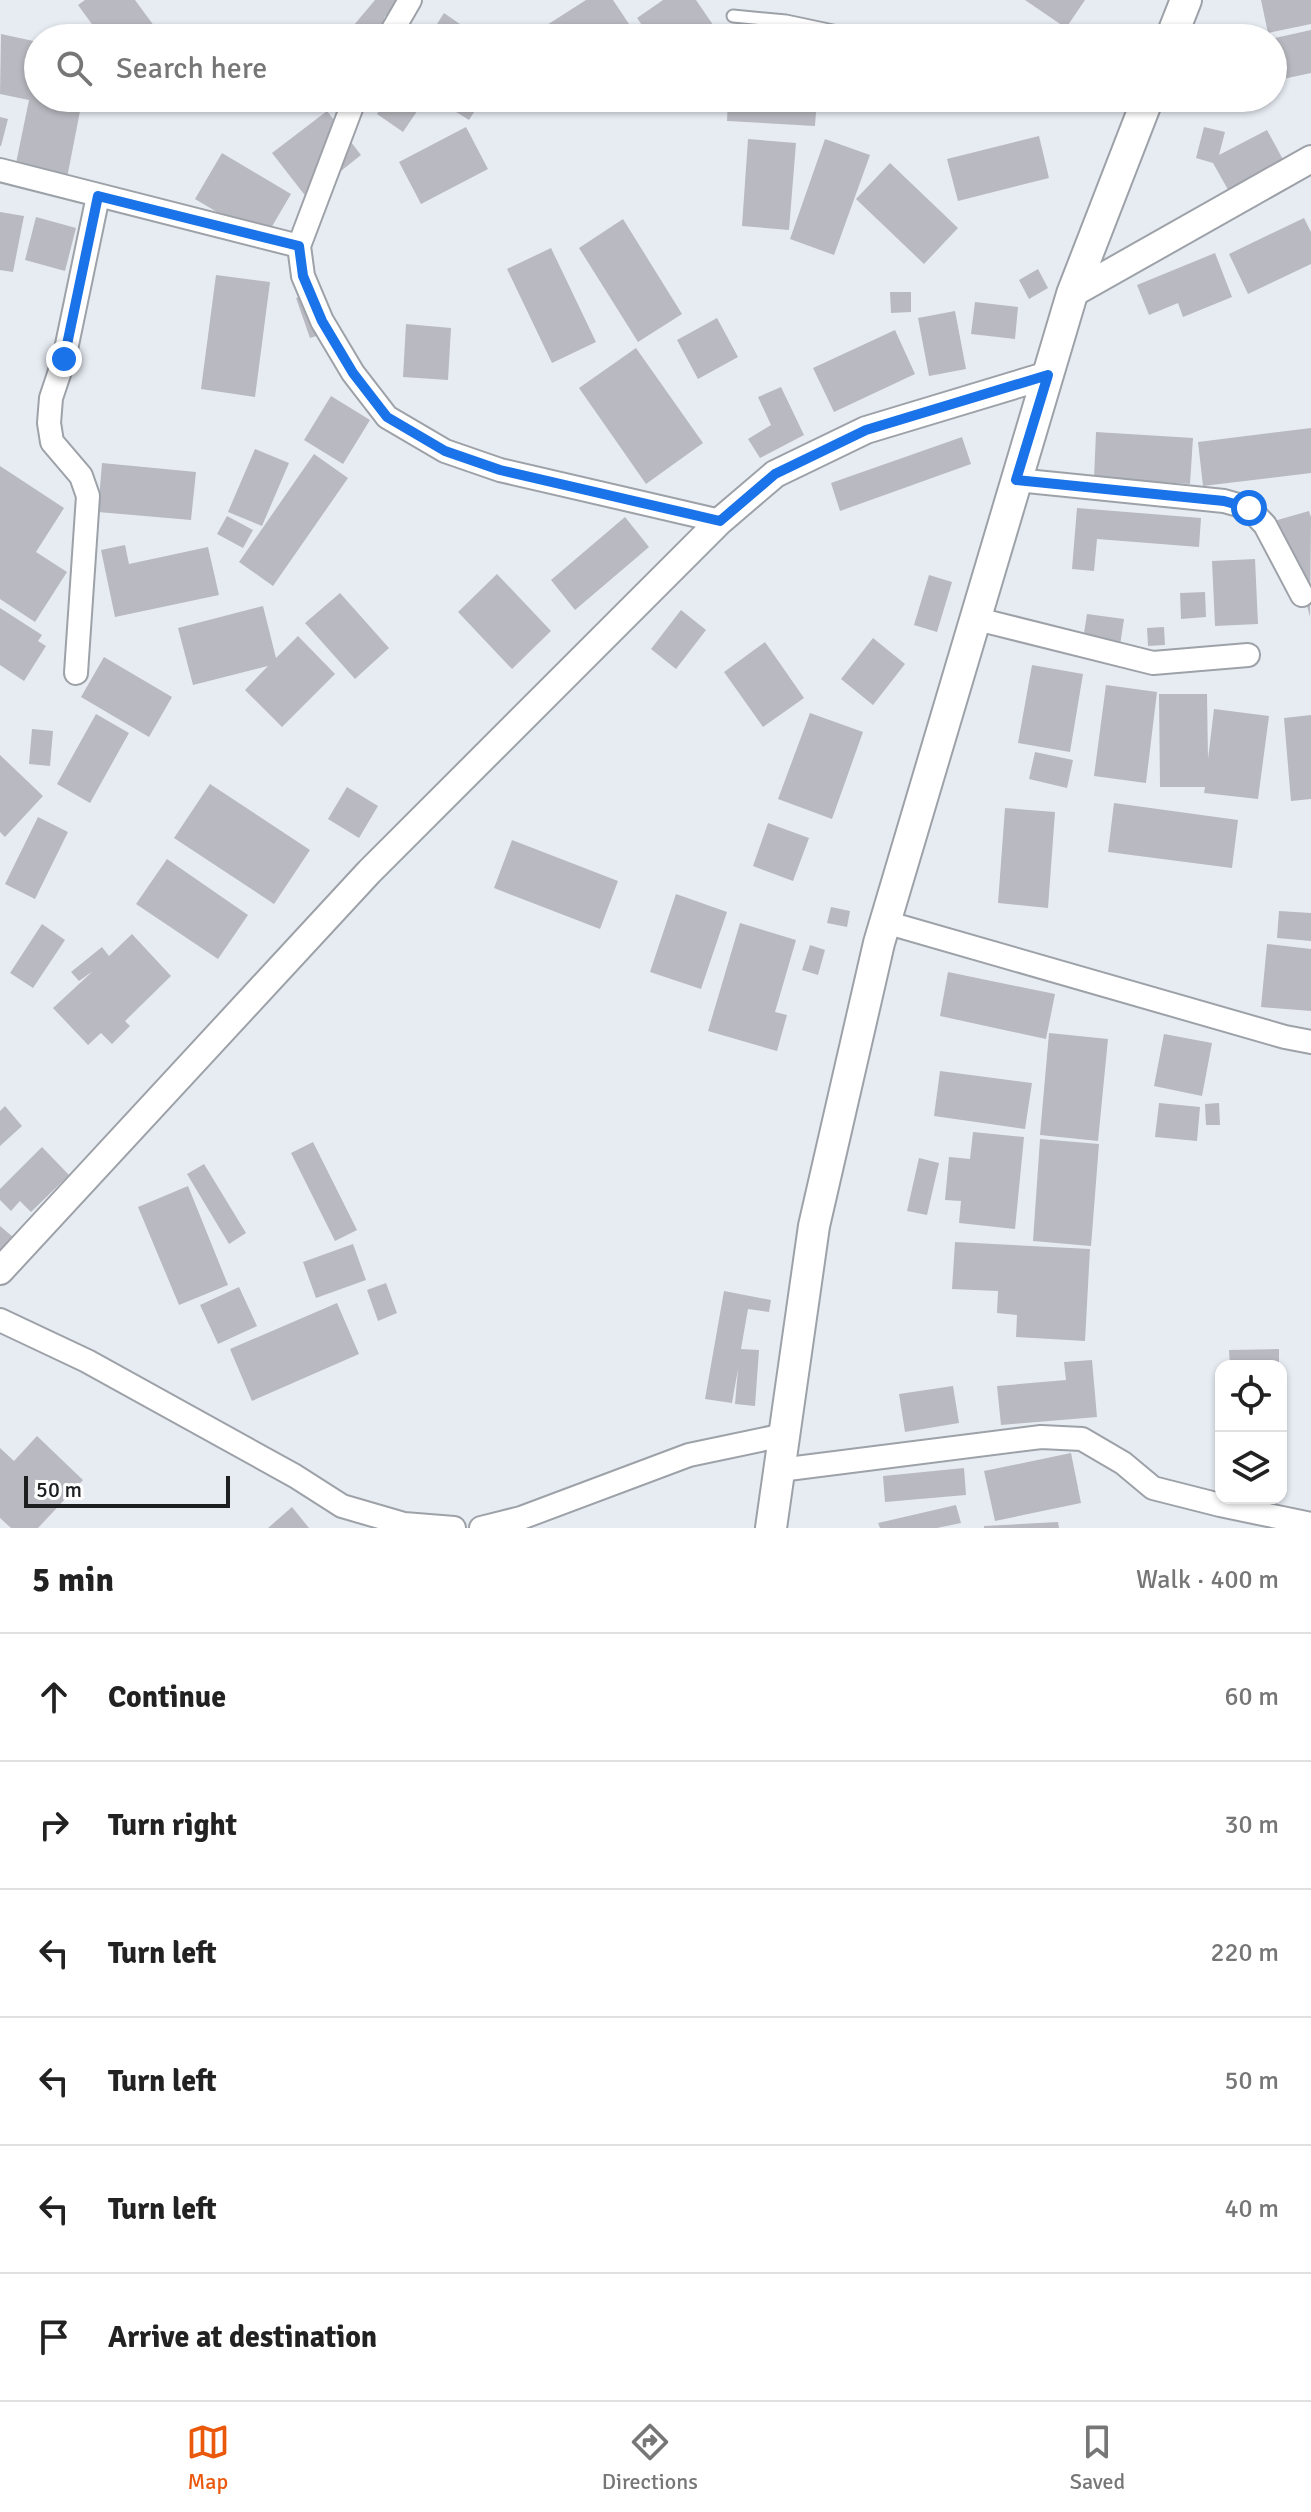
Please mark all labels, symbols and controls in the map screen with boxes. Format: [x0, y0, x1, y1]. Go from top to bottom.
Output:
search box [24, 24, 1287, 112]
icon: search [52, 46, 96, 90]
text: Search here [116, 50, 267, 87]
route end [46, 341, 82, 377]
route start [1231, 490, 1267, 526]
map controls [1215, 1360, 1287, 1504]
button: locate [1215, 1360, 1287, 1432]
button: layers [1215, 1432, 1287, 1504]
scale bar [24, 1472, 230, 1508]
text: 50 m [36, 1476, 82, 1503]
text: 5 min [32, 1559, 114, 1601]
text: Walk · 400 m [1136, 1564, 1279, 1596]
icon: ahead [32, 1675, 76, 1719]
text: Continue [108, 1679, 226, 1716]
text: 60 m [1224, 1681, 1279, 1713]
icon: right [32, 1803, 76, 1847]
text: Turn right [108, 1807, 237, 1844]
text: 30 m [1224, 1809, 1279, 1841]
icon: left [32, 1931, 76, 1975]
text: Turn left [108, 1935, 217, 1972]
text: 220 m [1210, 1937, 1279, 1969]
icon: left [32, 2059, 76, 2103]
text: Turn left [108, 2063, 217, 2100]
text: 50 m [1224, 2065, 1279, 2097]
icon: left [32, 2187, 76, 2231]
text: Turn left [108, 2191, 217, 2228]
text: 40 m [1224, 2193, 1279, 2225]
icon: arrive [32, 2315, 76, 2359]
text: Arrive at destination [108, 2319, 377, 2356]
tab: Map [186, 2420, 230, 2495]
tab: Directions [602, 2420, 698, 2495]
tab: Saved [1070, 2420, 1125, 2495]

